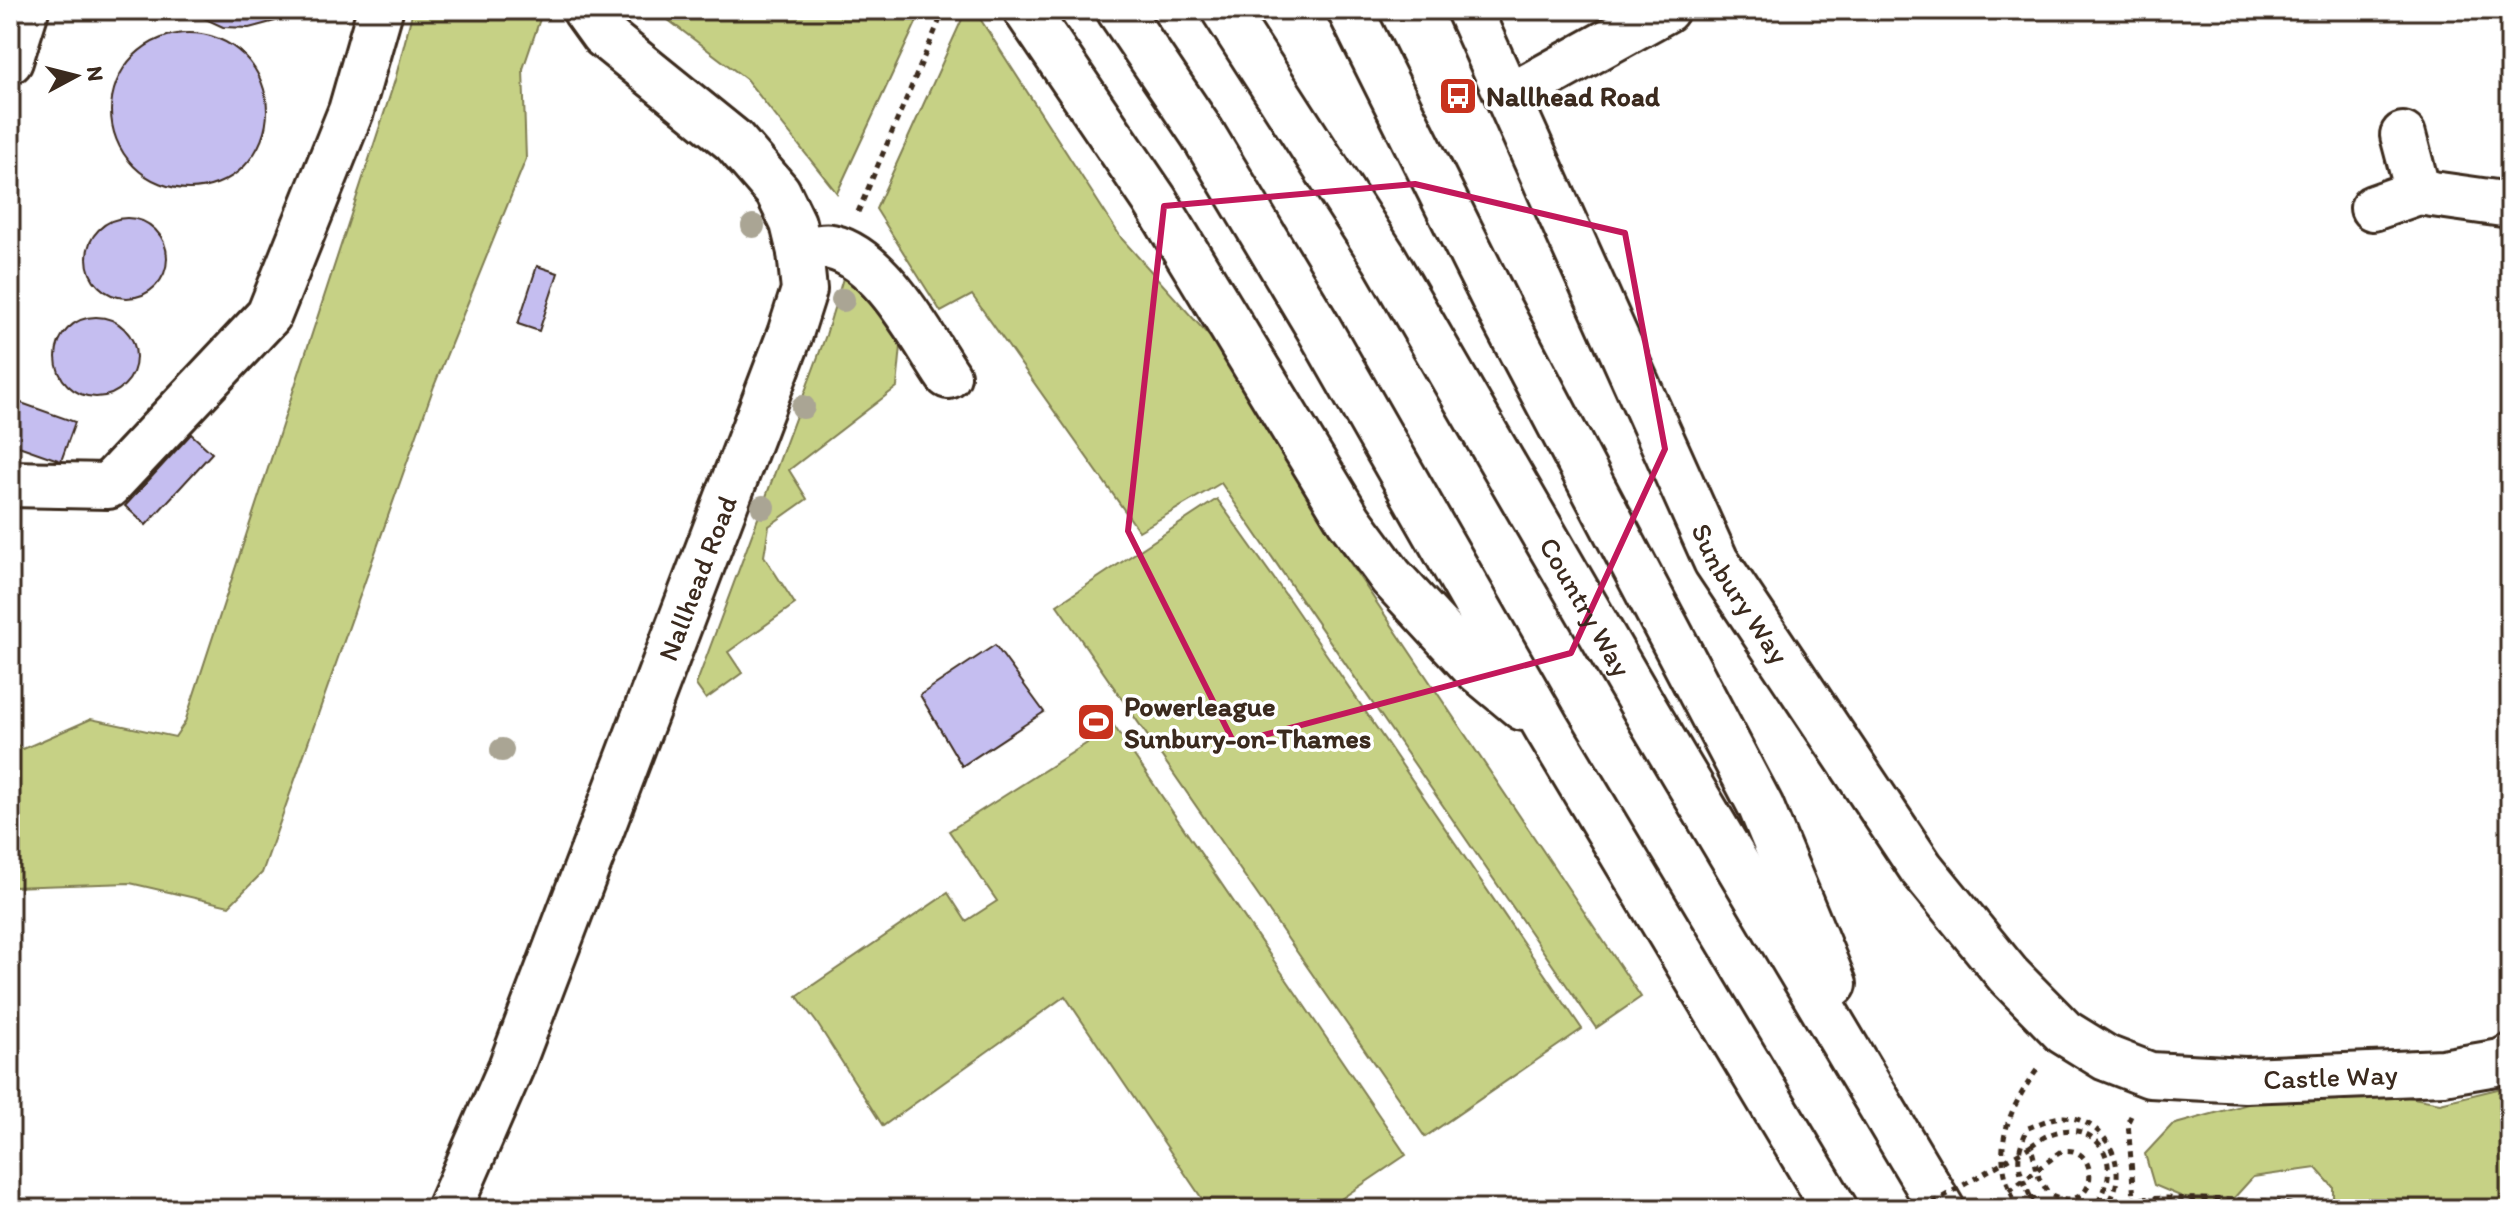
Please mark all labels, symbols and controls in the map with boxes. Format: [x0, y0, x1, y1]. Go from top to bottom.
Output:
north arrow [36, 36, 116, 116]
text: N [81, 65, 110, 83]
bus stop icon: Nallhead Road [1437, 75, 1479, 117]
place label: Nallhead Road [1486, 79, 1661, 113]
street label: Nallhead Road [650, 491, 744, 665]
street label: Sunbury Way [1684, 518, 1797, 670]
street label: Country Way [1532, 531, 1639, 682]
place label: Powerleague Sunbury-on-Thames [1124, 689, 1371, 755]
sports icon: Powerleague Sunbury-on-Thames [1075, 701, 1117, 743]
street label: Castle Way [2262, 1057, 2398, 1096]

